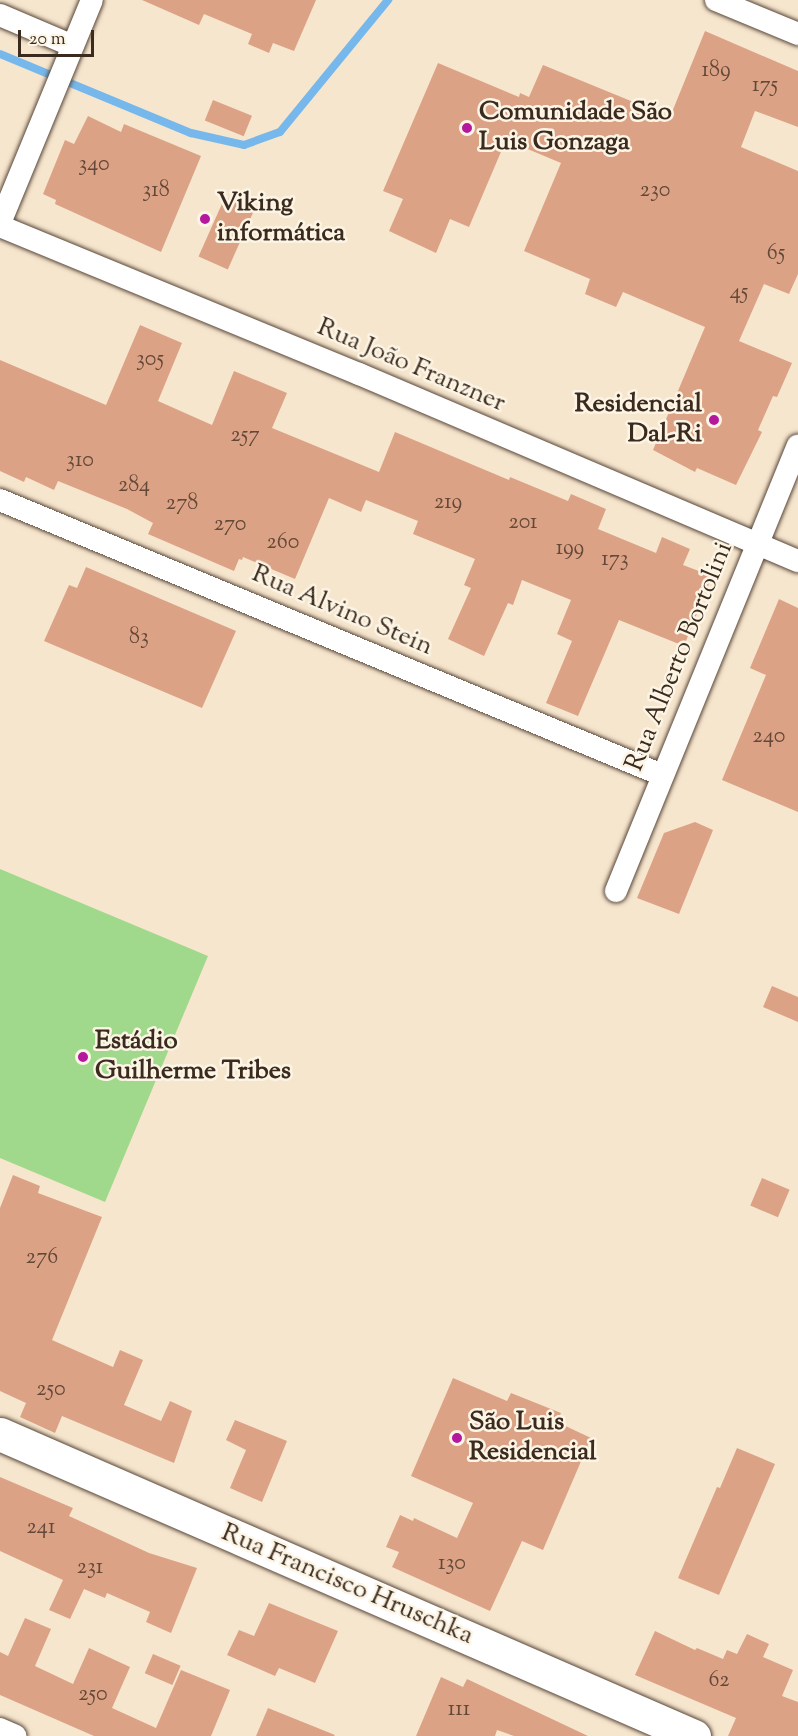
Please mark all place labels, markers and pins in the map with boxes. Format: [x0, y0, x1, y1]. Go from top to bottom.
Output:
place label: Comunidade São Luis Gonzaga [479, 97, 672, 158]
marker: Comunidade São Luis Gonzaga [460, 121, 474, 135]
place label: Viking informática [217, 188, 345, 249]
marker: Viking informática [198, 212, 212, 226]
place label: Residencial Dal-Ri [574, 389, 702, 450]
marker: Residencial Dal-Ri [707, 413, 721, 427]
place label: Estádio Guilherme Tribes [95, 1026, 291, 1088]
marker: Estádio Guilherme Tribes [76, 1050, 90, 1064]
place label: São Luis Residencial [469, 1407, 597, 1468]
marker: São Luis Residencial [450, 1431, 464, 1445]

